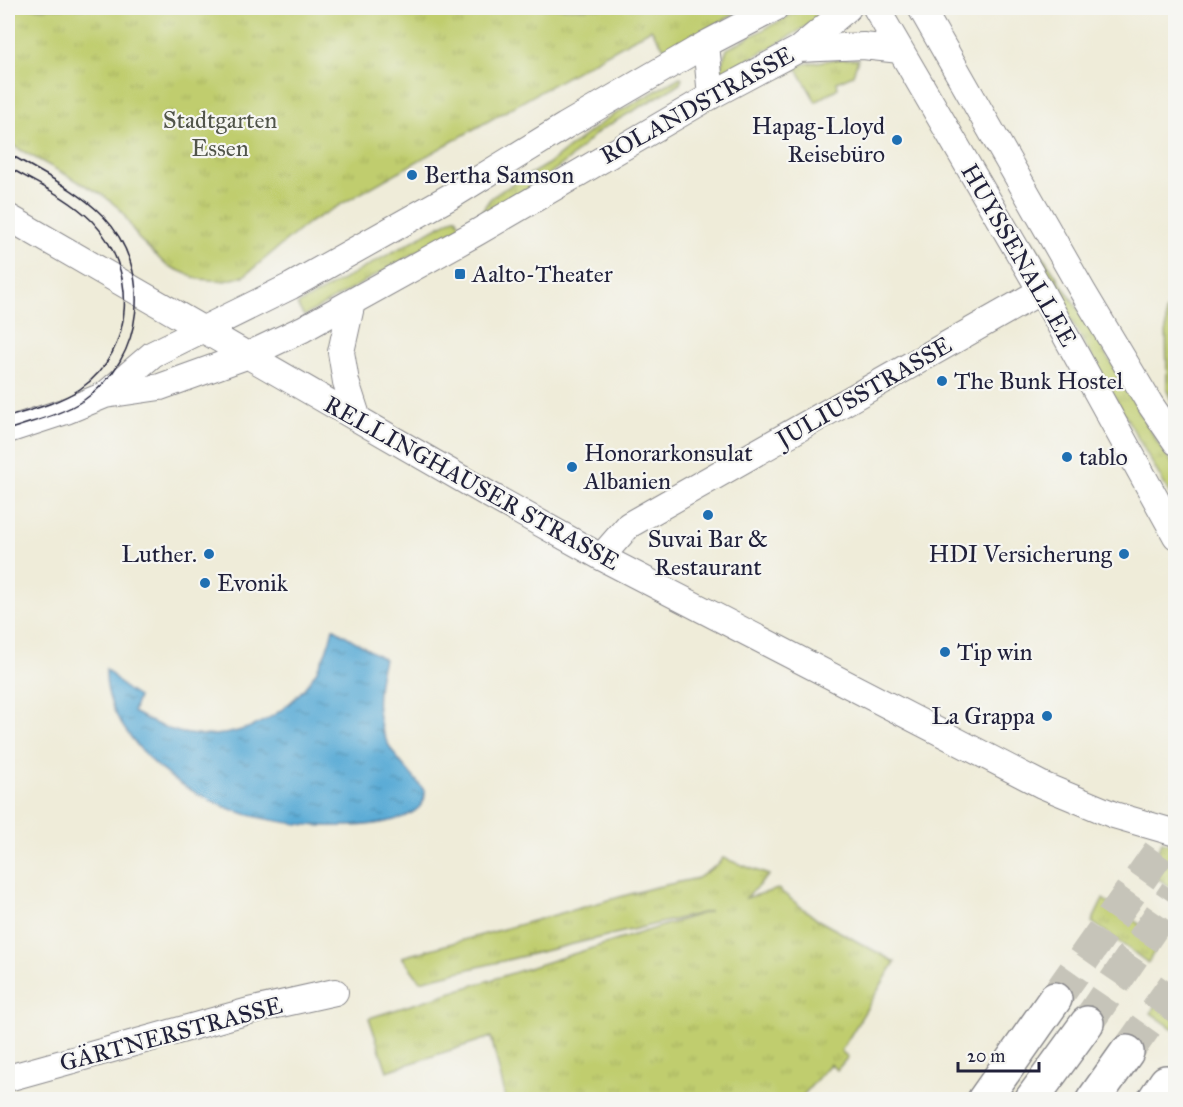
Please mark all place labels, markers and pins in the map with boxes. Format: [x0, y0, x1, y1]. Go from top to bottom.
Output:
place label: Hapag-Lloyd Reisebüro [751, 111, 885, 169]
marker: Hapag-Lloyd Reisebüro [890, 133, 904, 147]
place label: Bertha Samson [424, 160, 574, 190]
marker: Bertha Samson [405, 168, 419, 182]
place label: Aalto-Theater [471, 259, 613, 289]
marker: Aalto-Theater [453, 267, 467, 281]
place label: The Bunk Hostel [954, 366, 1124, 396]
marker: The Bunk Hostel [935, 374, 949, 388]
place label: Honorarkonsulat Albanien [583, 438, 753, 496]
place label: tablo [1079, 442, 1128, 472]
marker: tablo [1060, 450, 1074, 464]
marker: Honorarkonsulat Albanien [565, 460, 579, 474]
marker: Suvai Bar & Restaurant [701, 508, 715, 522]
place label: Suvai Bar & Restaurant [648, 524, 768, 582]
place label: Luther. [121, 539, 197, 569]
place label: HDI Versicherung [928, 539, 1113, 569]
marker: Luther. [202, 547, 216, 561]
marker: HDI Versicherung [1117, 547, 1131, 561]
place label: Evonik [217, 568, 289, 598]
marker: Evonik [198, 576, 212, 590]
place label: Tip win [957, 637, 1033, 667]
marker: Tip win [938, 645, 952, 659]
place label: La Grappa [931, 701, 1036, 731]
marker: La Grappa [1040, 709, 1054, 723]

